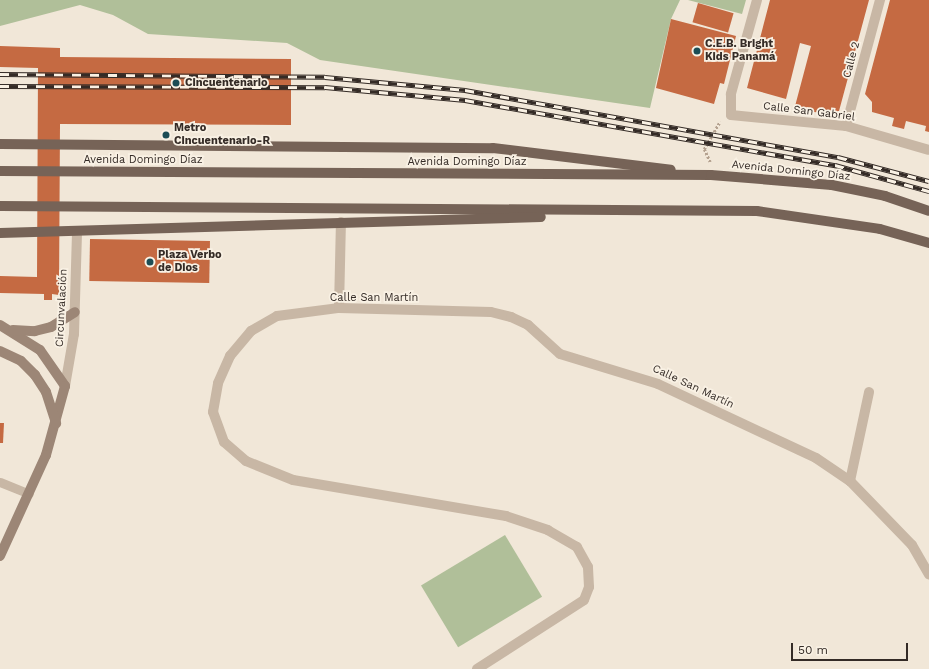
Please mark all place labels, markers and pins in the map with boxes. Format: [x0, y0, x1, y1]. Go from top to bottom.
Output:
place label: C.E.B. Bright Kids Panamá [705, 38, 775, 64]
marker: C.E.B. Bright Kids Panamá [692, 46, 702, 56]
place label: Cincuentenario [185, 76, 268, 90]
marker: Cincuentenario [170, 77, 182, 89]
place label: Metro Cincuentenario-R [174, 122, 270, 148]
marker: Metro Cincuentenario-R [161, 130, 171, 140]
place label: Plaza Verbo de Dios [158, 249, 222, 275]
marker: Plaza Verbo de Dios [145, 257, 155, 267]

